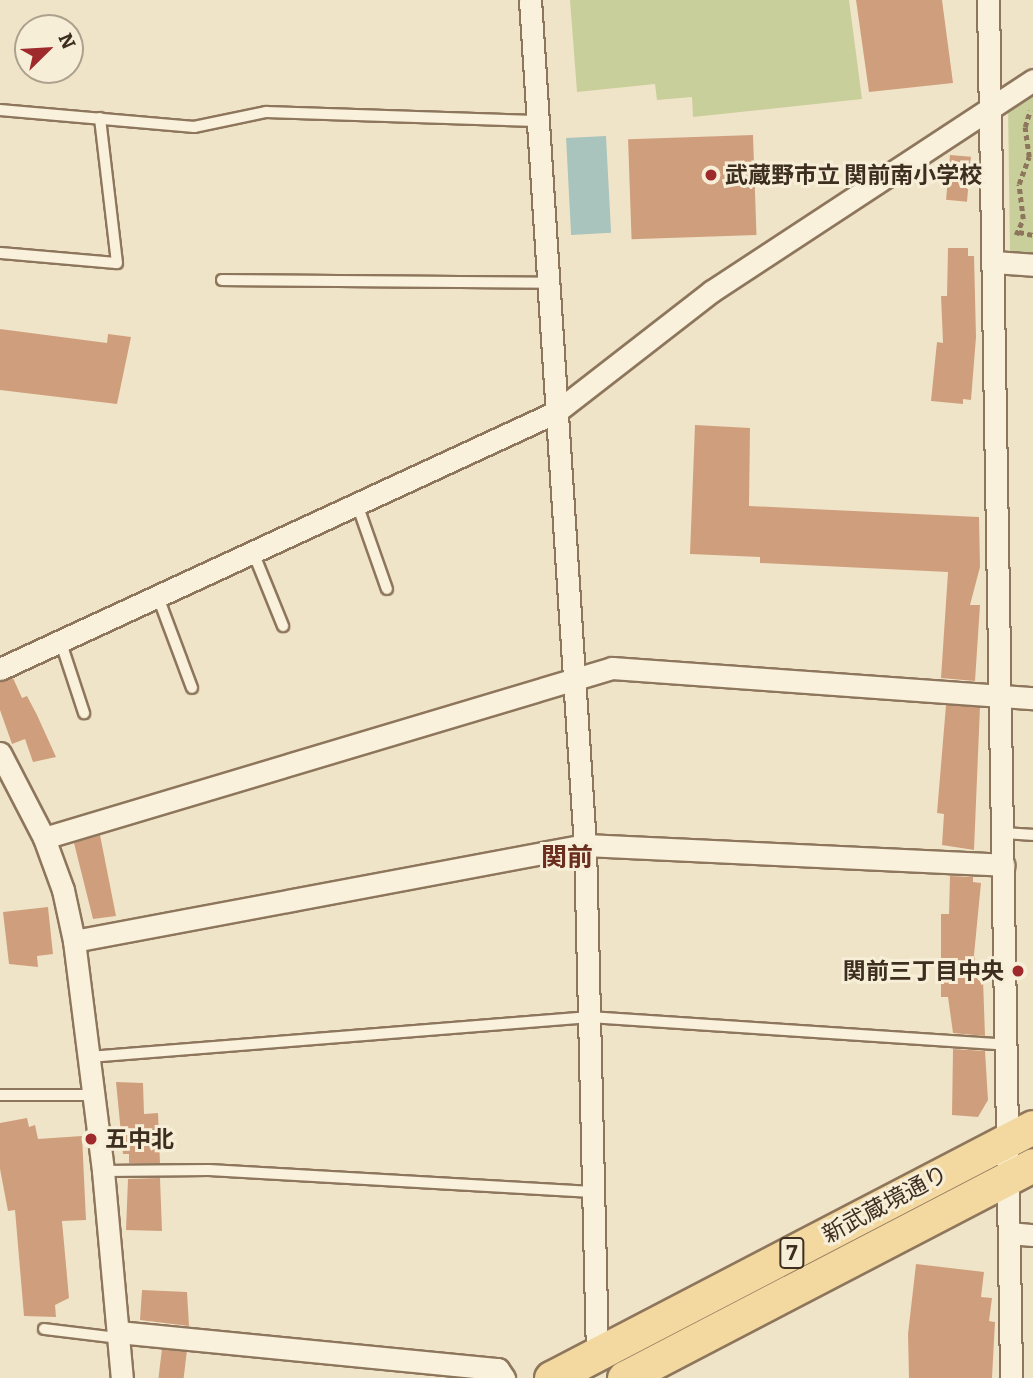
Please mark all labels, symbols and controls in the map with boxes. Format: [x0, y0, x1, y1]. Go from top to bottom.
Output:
north arrow [14, 14, 84, 84]
text: N [53, 30, 80, 52]
place label: 武蔵野市立 関前南小学校 [725, 161, 982, 189]
marker: 武蔵野市立 関前南小学校 [703, 167, 719, 183]
district label: 関前 [541, 842, 593, 874]
place label: 関前三丁目中央 [843, 957, 1004, 985]
marker: 関前三丁目中央 [1010, 963, 1026, 979]
place label: 五中北 [105, 1125, 174, 1153]
marker: 五中北 [83, 1131, 99, 1147]
street label: 新武蔵境通り [818, 1159, 952, 1249]
road number: 7 [778, 1236, 806, 1270]

